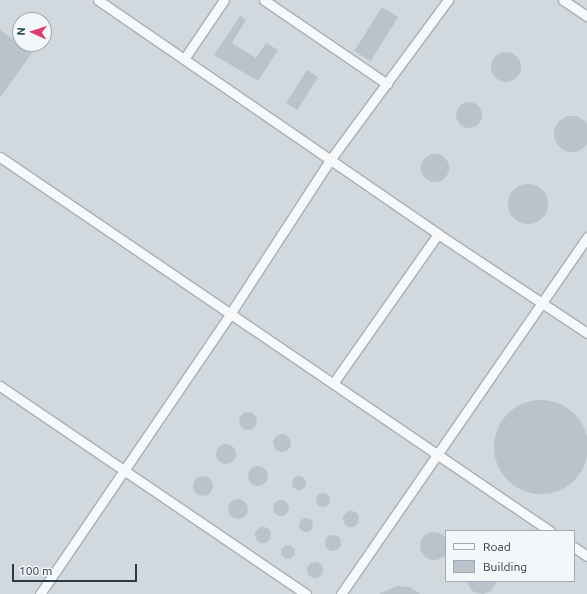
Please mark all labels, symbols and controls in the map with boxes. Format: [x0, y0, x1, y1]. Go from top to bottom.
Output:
north arrow [12, 12, 52, 52]
text: N [15, 27, 27, 36]
legend [445, 530, 575, 582]
text: Road [483, 540, 511, 553]
scale bar [14, 556, 139, 582]
text: Building [483, 560, 527, 573]
text: 100 m [19, 564, 52, 577]

